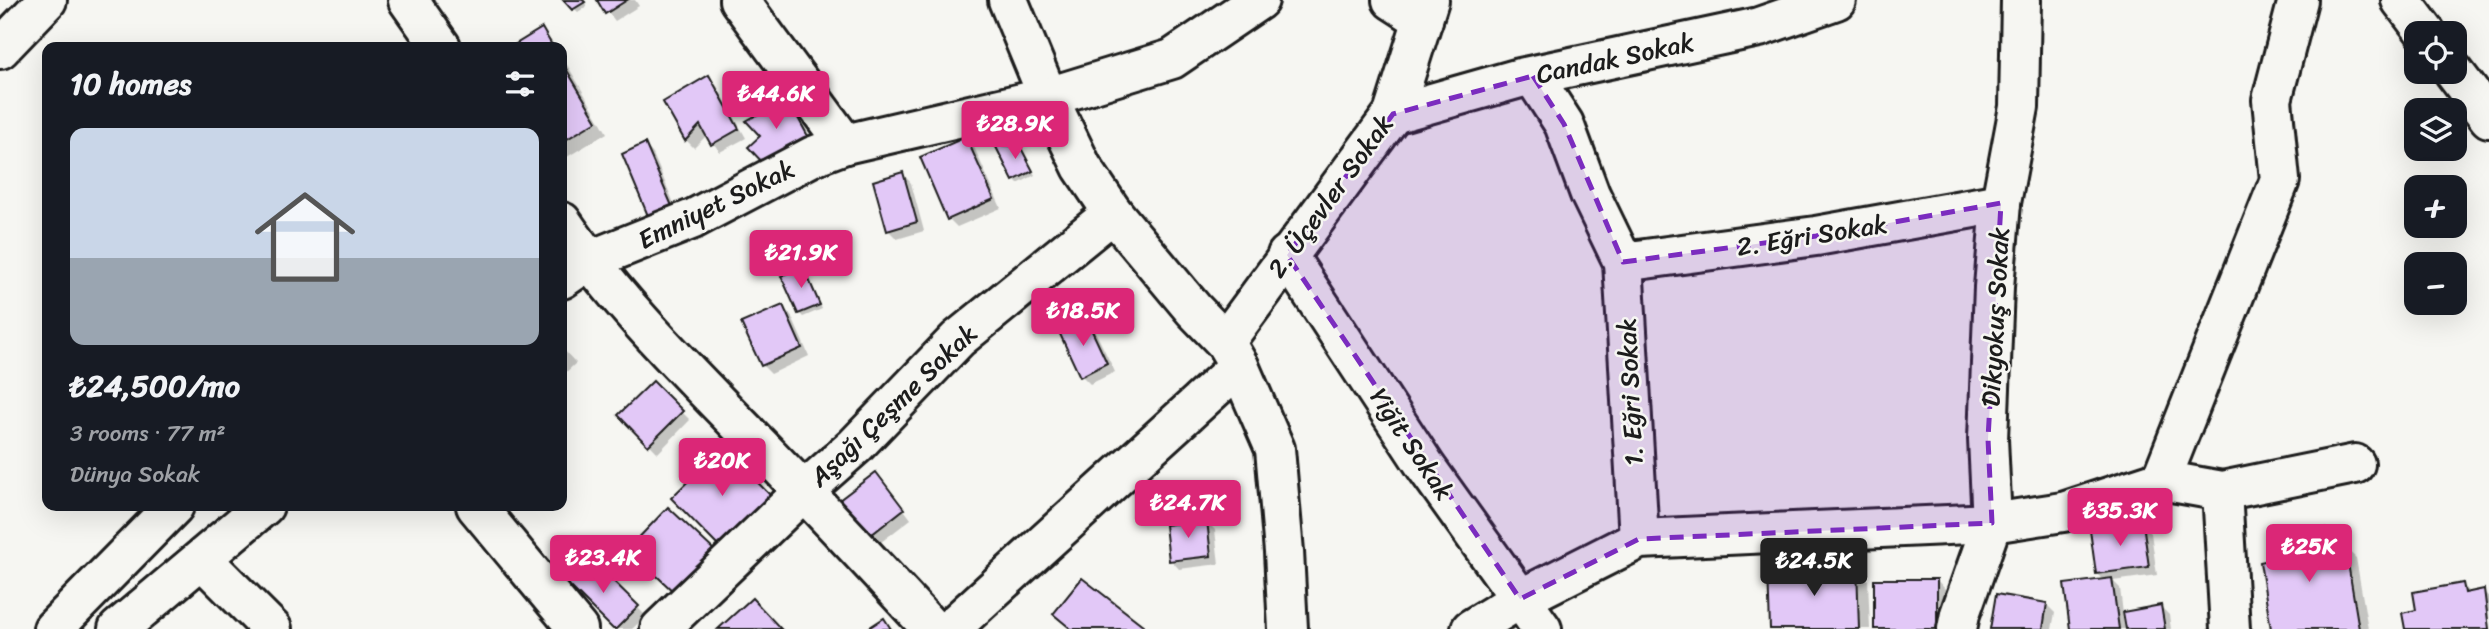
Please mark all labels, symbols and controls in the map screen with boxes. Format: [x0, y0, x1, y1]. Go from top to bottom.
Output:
street label: Candak Sokak [1532, 19, 1698, 97]
map controls [2404, 21, 2467, 315]
button: locate [2404, 21, 2467, 84]
text: 10 homes [70, 57, 191, 111]
icon: filters [501, 65, 539, 103]
pin: ₺44.6K [719, 72, 833, 131]
text: ₺44.6K [738, 73, 814, 114]
button: layers [2404, 98, 2467, 161]
pin: ₺28.9K [958, 102, 1072, 161]
text: ₺28.9K [978, 103, 1052, 144]
street label: 2. Üçevler Sokak [1255, 104, 1406, 288]
street label: Emniyet Sokak [629, 146, 803, 262]
icon: home [242, 174, 368, 300]
button: + [2404, 175, 2467, 238]
street label: 2. Eğri Sokak [1733, 200, 1891, 270]
street label: Dikyokuş Sokak [1967, 226, 2023, 408]
pin: ₺21.9K [744, 230, 858, 290]
text: ₺21.9K [766, 232, 836, 273]
button: − [2404, 252, 2467, 315]
pin: ₺18.5K [1026, 288, 1140, 348]
text: ₺18.5K [1047, 290, 1119, 331]
street label: Aşağı Çeşme Sokak [797, 312, 988, 499]
street label: 1. Eğri Sokak [1603, 317, 1657, 467]
text: ₺24,500/mo [70, 359, 240, 413]
street label: Yiğit Sokak [1357, 378, 1467, 510]
text: 3 rooms · 77 m² [70, 413, 226, 454]
pin: ₺20K [681, 438, 763, 498]
text: ₺20K [695, 440, 749, 481]
text: Dünya Sokak [70, 454, 200, 495]
pin: ₺24.7K [1131, 480, 1245, 540]
text: ₺24.7K [1151, 482, 1225, 523]
pin: ₺35.3K [2063, 489, 2177, 548]
text: ₺35.3K [2084, 490, 2156, 531]
pin: ₺25K [2268, 524, 2350, 584]
text: ₺25K [2282, 526, 2336, 567]
pin: ₺23.4K [546, 536, 660, 595]
text: ₺23.4K [566, 537, 640, 578]
pin: ₺24.5K [1757, 538, 1871, 598]
text: ₺24.5K [1776, 540, 1852, 581]

